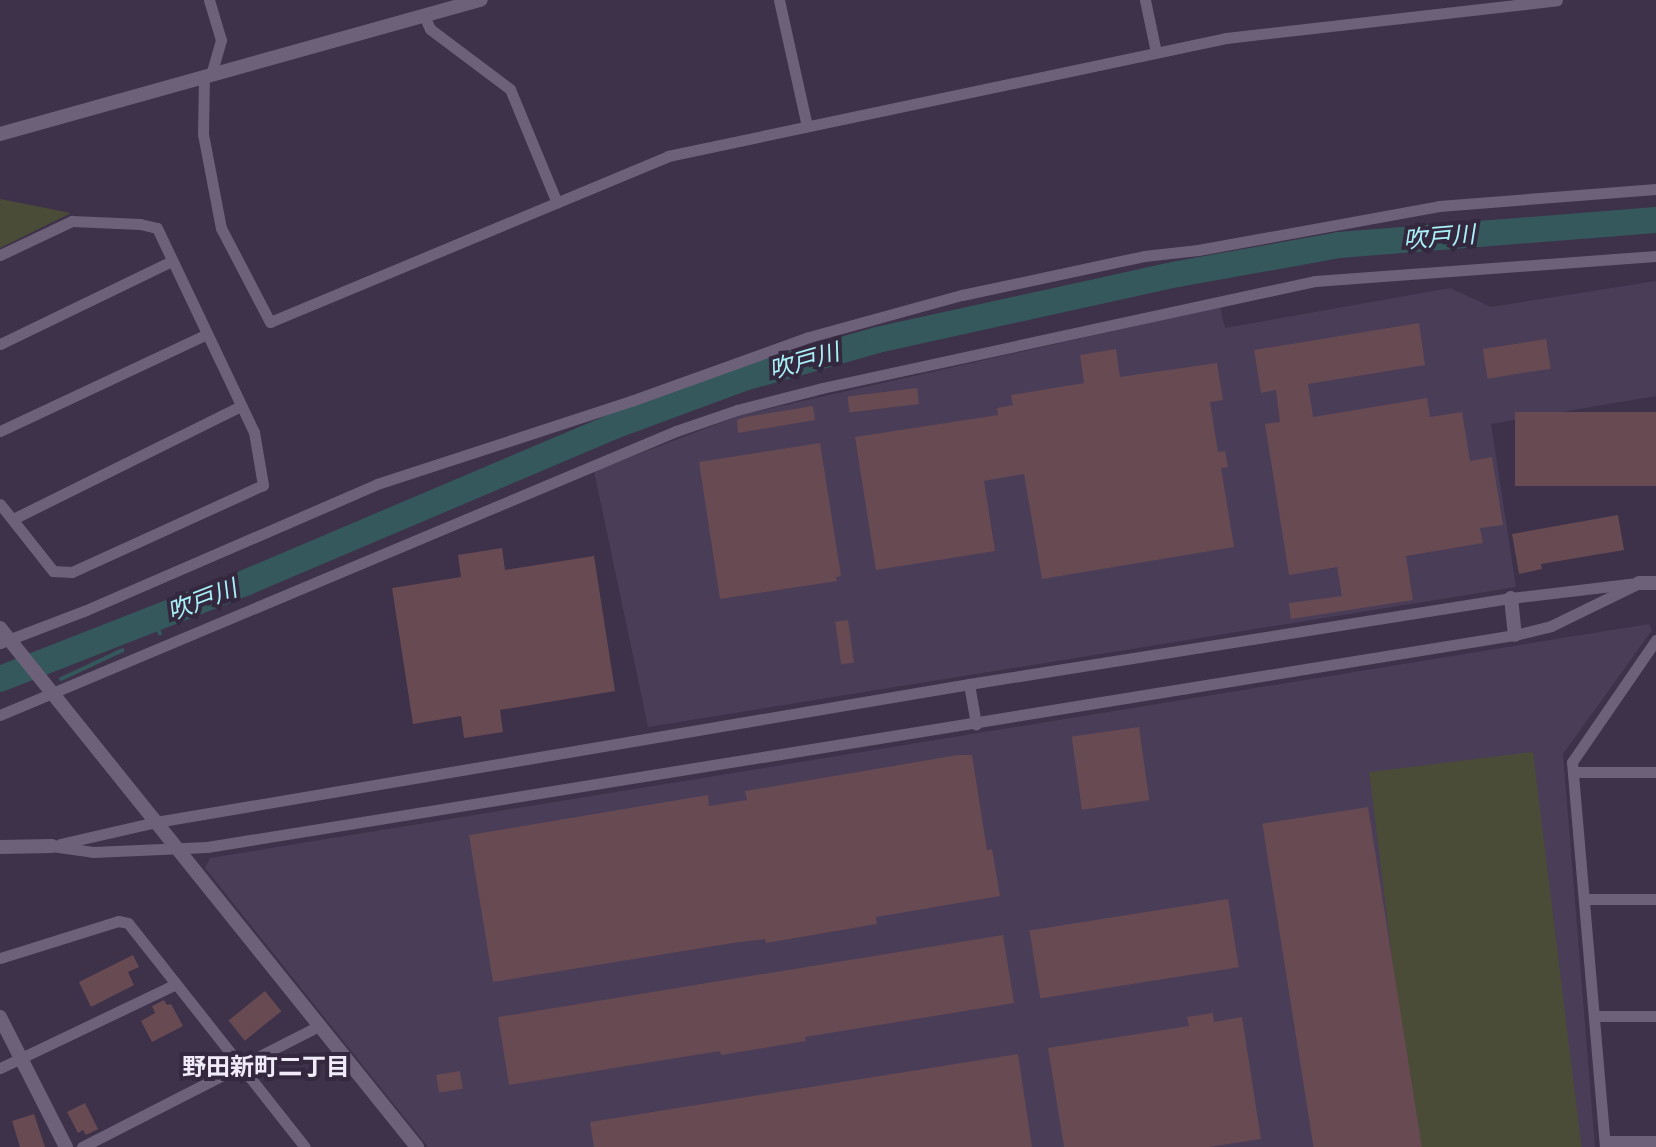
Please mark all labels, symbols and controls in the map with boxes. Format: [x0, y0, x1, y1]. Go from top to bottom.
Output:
water label: 吹戸川 [1402, 220, 1476, 254]
water label: 吹戸川 [765, 337, 843, 385]
water label: 吹戸川 [163, 574, 241, 626]
district label: 野田新町二丁目 [182, 1053, 350, 1081]

